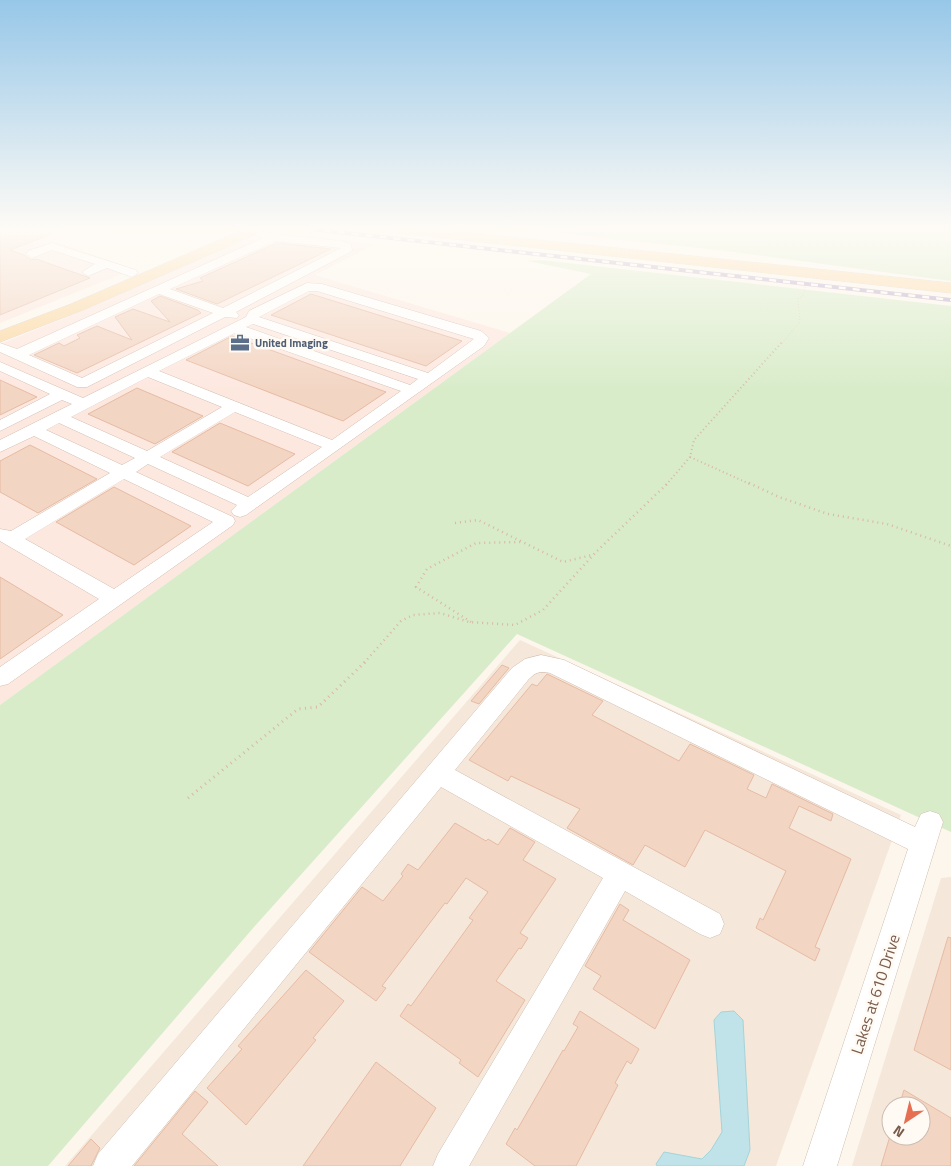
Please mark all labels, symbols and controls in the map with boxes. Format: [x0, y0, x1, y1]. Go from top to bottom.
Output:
office icon: United Imaging [229, 332, 251, 354]
place label: United Imaging [255, 335, 328, 351]
street label: Lakes at 610 Drive [844, 931, 906, 1057]
north arrow [881, 1096, 931, 1146]
text: N [888, 1121, 908, 1143]

